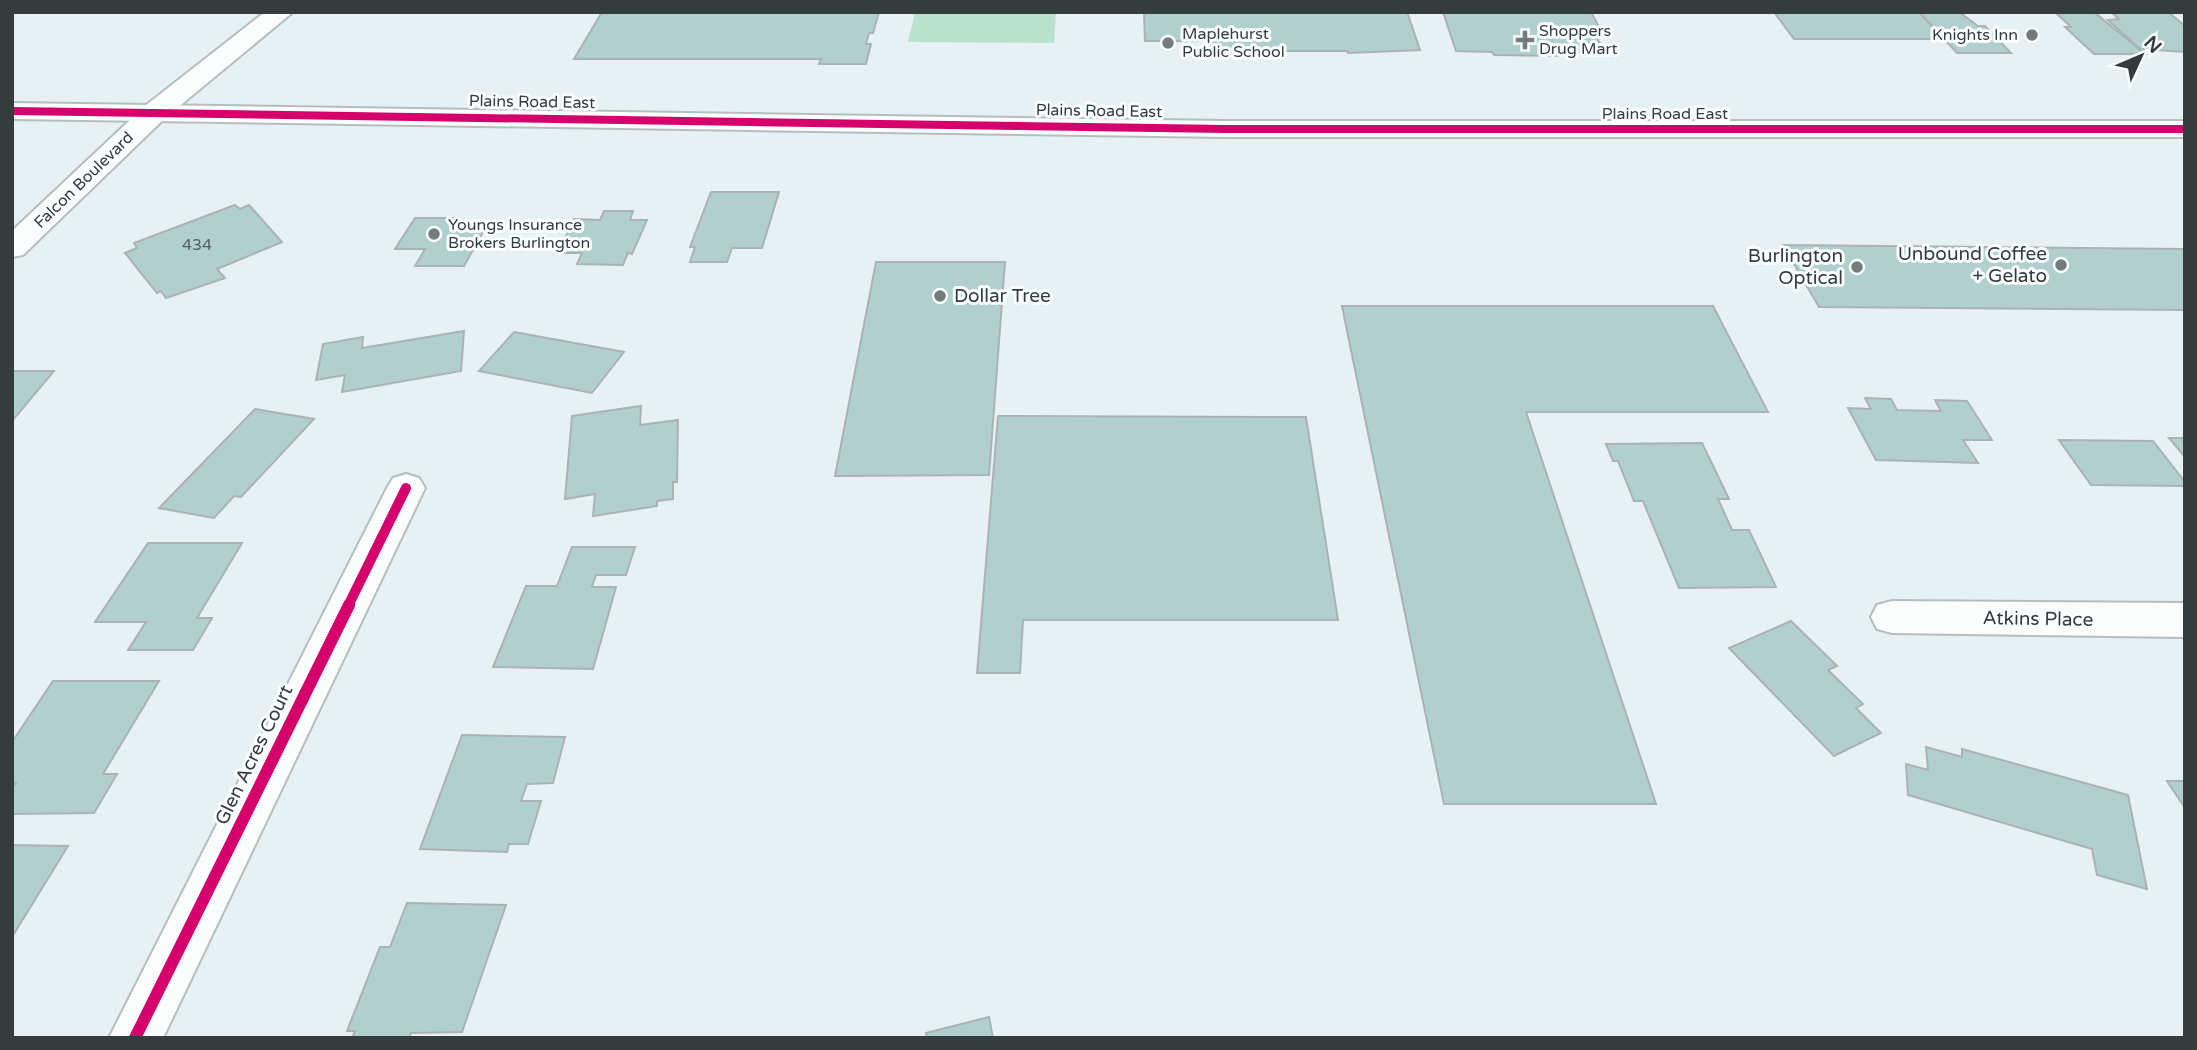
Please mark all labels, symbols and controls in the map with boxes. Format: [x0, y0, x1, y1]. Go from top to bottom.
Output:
place label: Shoppers Drug Mart [1539, 21, 1618, 59]
north arrow [2106, 21, 2176, 91]
place label: Maplehurst Public School [1182, 24, 1285, 62]
place label: Knights Inn [1932, 25, 2018, 45]
marker: Knights Inn [2024, 27, 2040, 43]
marker: Shoppers Drug Mart [1517, 32, 1533, 48]
text: N [2139, 32, 2166, 58]
marker: Maplehurst Public School [1160, 35, 1176, 51]
street label: Plains Road East [469, 91, 595, 113]
street label: Plains Road East [1036, 100, 1162, 122]
street label: Plains Road East [1602, 104, 1728, 124]
street label: Falcon Boulevard [30, 128, 138, 232]
place label: Youngs Insurance Brokers Burlington [448, 215, 590, 253]
marker: Youngs Insurance Brokers Burlington [426, 226, 442, 242]
house number: 434 [182, 235, 212, 255]
place label: Unbound Coffee + Gelato [1898, 243, 2047, 287]
place label: Burlington Optical [1748, 245, 1843, 289]
marker: Unbound Coffee + Gelato [2053, 257, 2069, 273]
marker: Burlington Optical [1849, 259, 1865, 275]
place label: Dollar Tree [954, 285, 1051, 307]
marker: Dollar Tree [932, 288, 948, 304]
street label: Atkins Place [1983, 607, 2093, 631]
street label: Glen Acres Court [211, 681, 297, 829]

